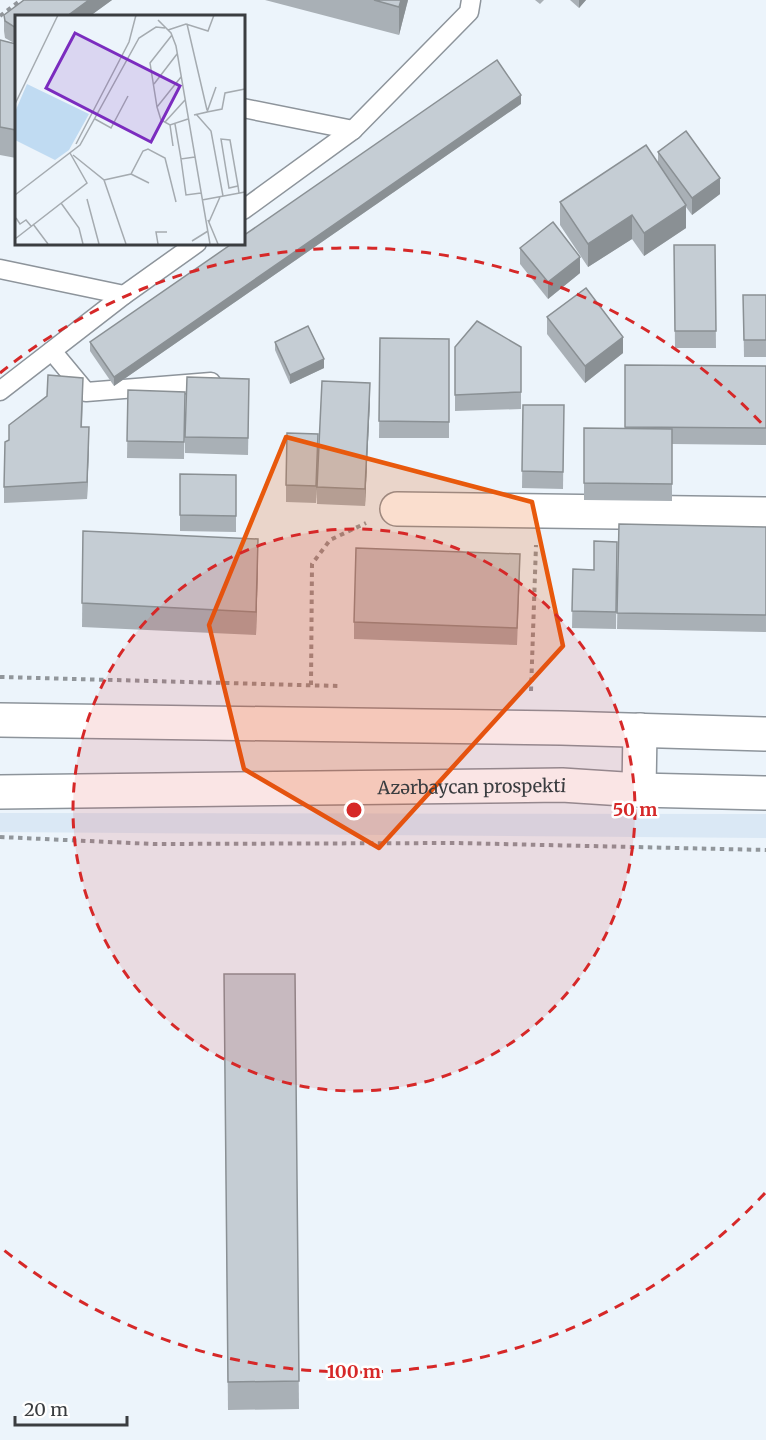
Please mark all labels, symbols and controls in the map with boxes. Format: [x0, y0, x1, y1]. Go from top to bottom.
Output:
inset map [15, 15, 244, 244]
street label: Azərbaycan prospekti [376, 773, 567, 799]
text: 50 m [613, 798, 657, 821]
centre of rings [344, 800, 364, 820]
text: 100 m [327, 1360, 381, 1383]
scale bar [15, 1389, 128, 1427]
text: 20 m [24, 1398, 68, 1421]

